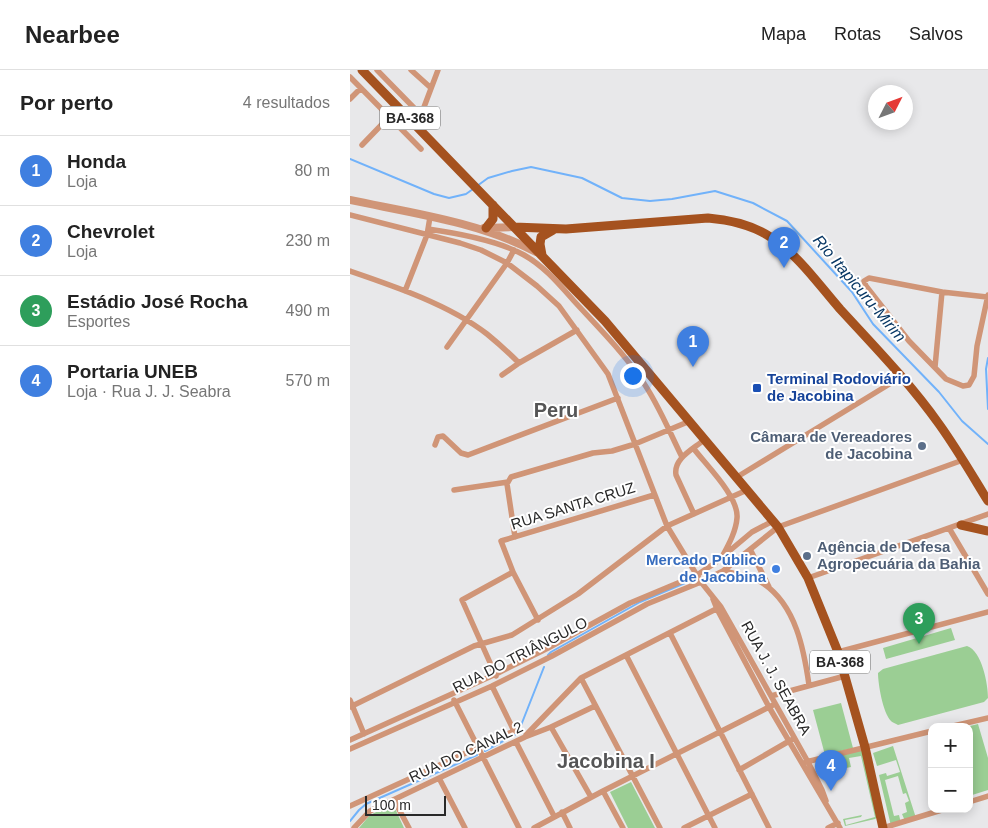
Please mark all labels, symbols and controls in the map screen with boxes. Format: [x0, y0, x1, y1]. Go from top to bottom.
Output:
text: Nearbee [25, 21, 120, 48]
text: Mapa [761, 24, 806, 44]
text: Rotas [834, 24, 881, 44]
text: Salvos [909, 24, 963, 44]
north arrow [868, 85, 913, 130]
text: Por perto [20, 91, 113, 114]
text: 4 resultados [243, 94, 330, 111]
road number: BA-368 [380, 106, 440, 129]
text: Honda [67, 151, 126, 172]
text: 1 [32, 162, 40, 179]
text: 80 m [294, 162, 330, 179]
text: Loja [67, 173, 97, 190]
text: Chevrolet [67, 221, 155, 242]
pin: 2 [768, 227, 800, 268]
water label: Rio Itapicuru-Mirim [810, 231, 909, 345]
text: 2 [32, 232, 40, 249]
text: 230 m [286, 232, 330, 249]
text: Loja [67, 243, 97, 260]
text: Estádio José Rocha [67, 291, 248, 312]
text: 3 [32, 302, 40, 319]
text: 490 m [286, 302, 330, 319]
text: Esportes [67, 313, 130, 330]
pin: 1 [677, 326, 709, 367]
text: Portaria UNEB [67, 361, 198, 382]
your location [620, 363, 646, 389]
place label: Terminal Rodoviário de Jacobina [767, 370, 911, 404]
text: 4 [32, 372, 40, 389]
text: 570 m [286, 372, 330, 389]
marker: Terminal Rodoviário de Jacobina [751, 382, 763, 394]
text: Loja · Rua J. J. Seabra [67, 383, 231, 400]
district label: Peru [534, 399, 578, 421]
place label: Câmara de Vereadores de Jacobina [750, 428, 913, 462]
marker: Câmara de Vereadores de Jacobina [916, 440, 928, 452]
street label: RUA SANTA CRUZ [509, 479, 637, 532]
place label: Agência de Defesa Agropecuária da Bahia [817, 538, 981, 572]
marker: Agência de Defesa Agropecuária da Bahia [801, 550, 813, 562]
place label: Mercado Público de Jacobina [646, 551, 767, 585]
marker: Mercado Público de Jacobina [770, 563, 782, 575]
pin: 3 [903, 603, 935, 644]
street label: RUA DO TRIÂNGULO [450, 613, 590, 696]
street label: RUA J. J. SEABRA [738, 618, 815, 738]
road number: BA-368 [810, 650, 870, 674]
street label: RUA DO CANAL 2 [406, 718, 525, 785]
map controls [928, 723, 973, 813]
button: + [928, 723, 973, 768]
district label: Jacobina I [557, 750, 655, 772]
pin: 4 [815, 750, 847, 791]
button: − [928, 768, 973, 813]
scale bar [365, 793, 446, 816]
text: 100 m [372, 797, 411, 813]

